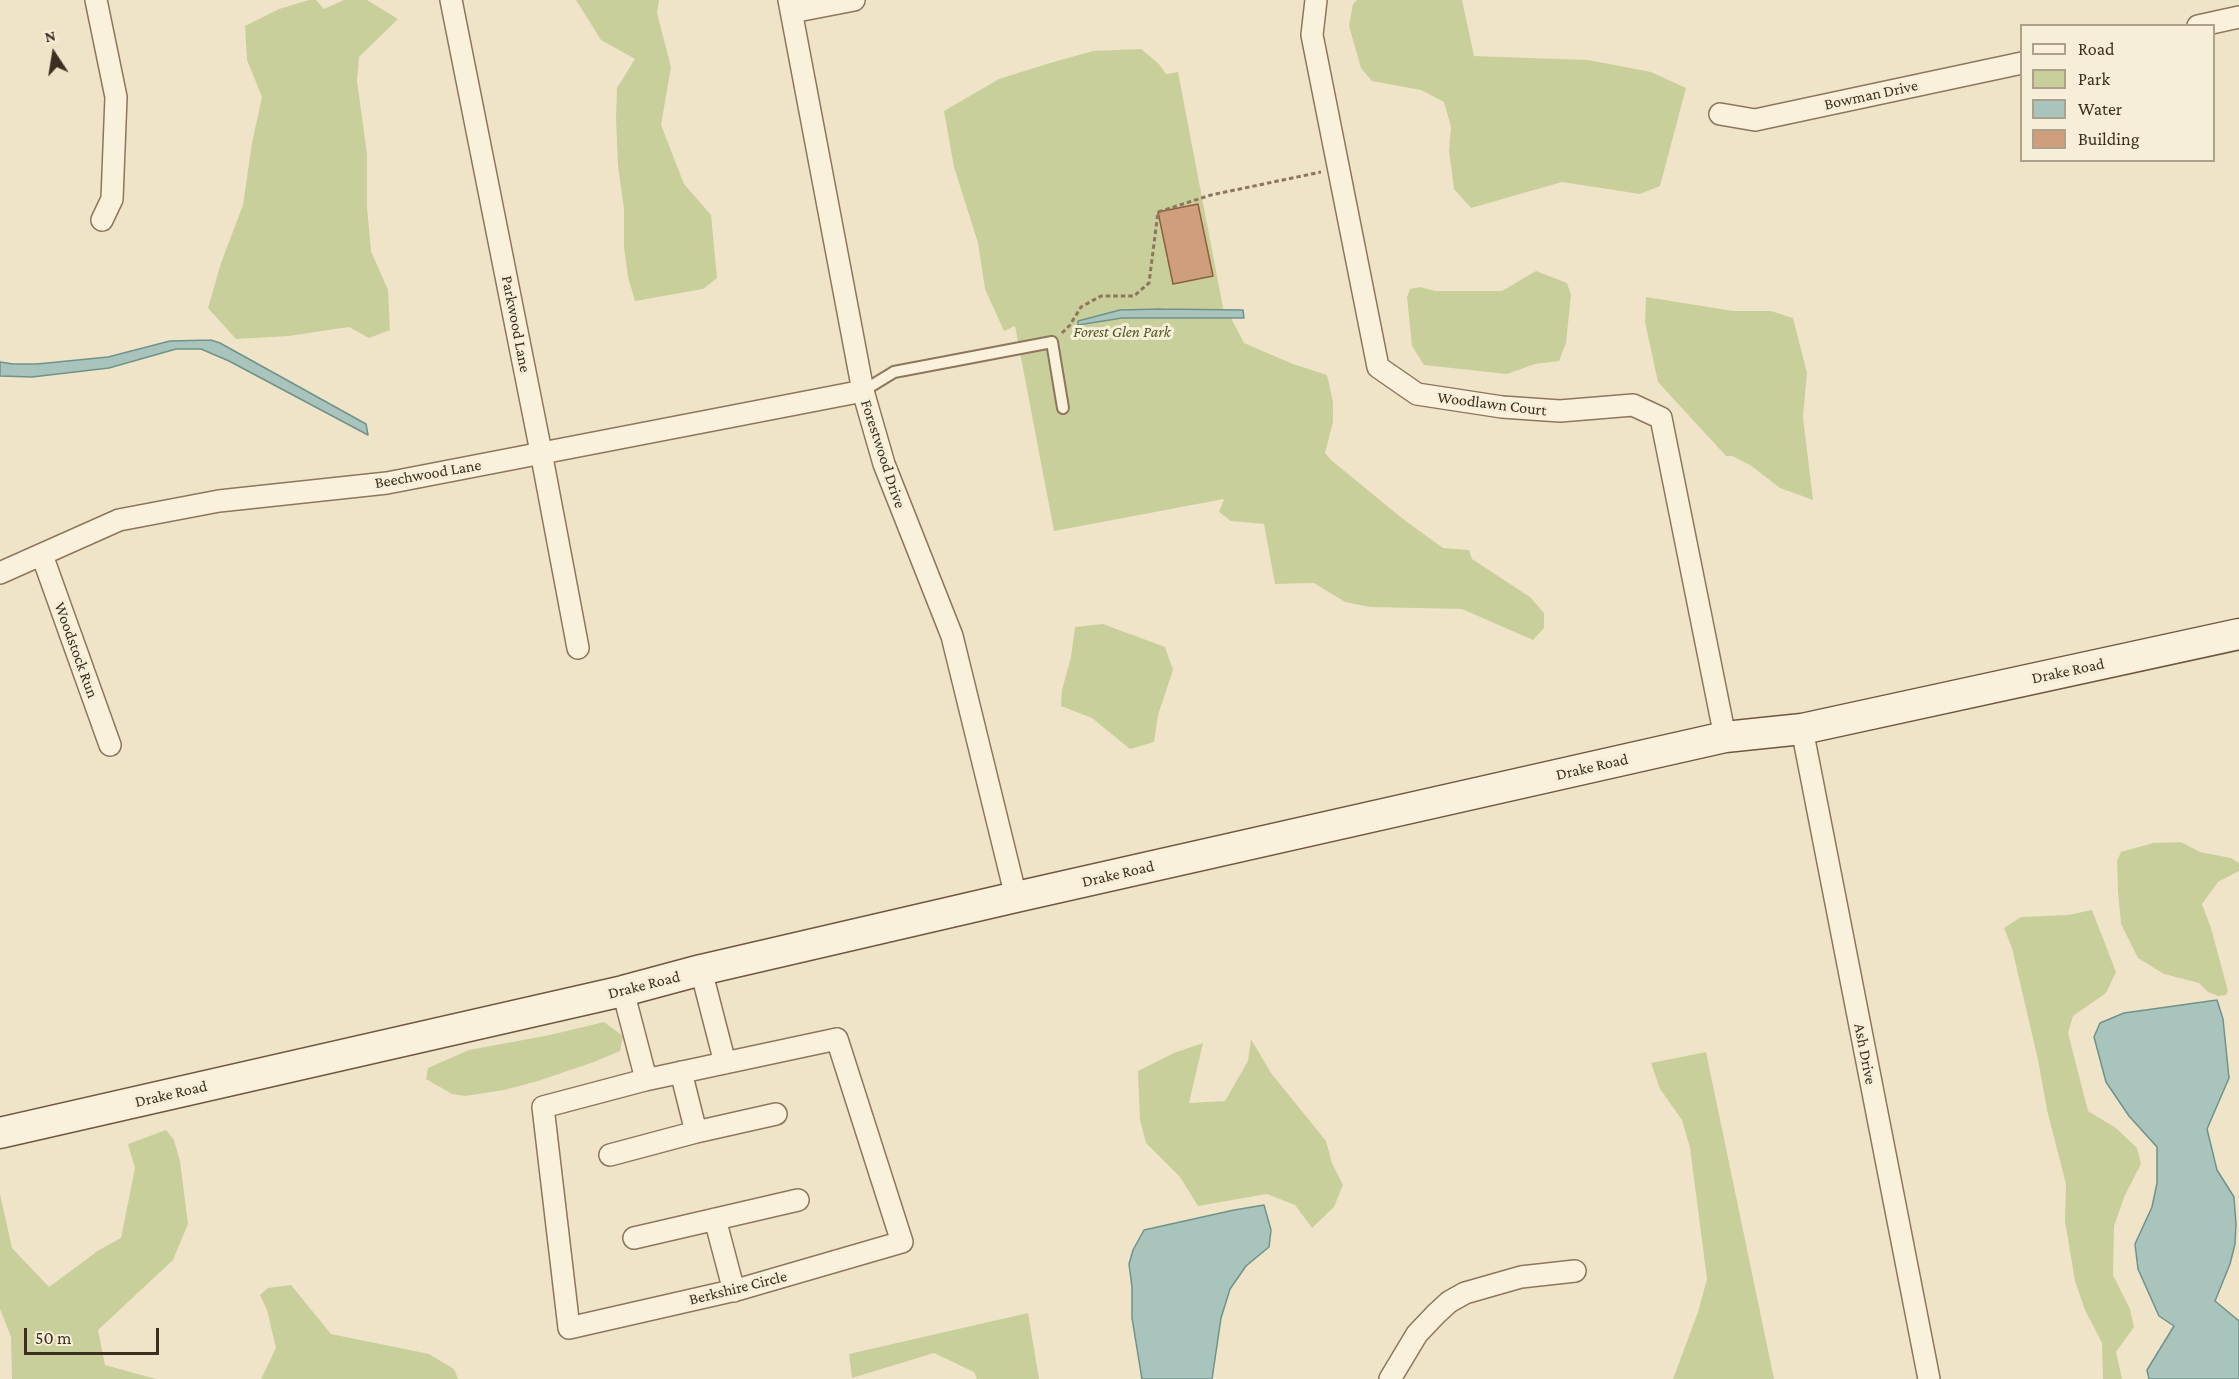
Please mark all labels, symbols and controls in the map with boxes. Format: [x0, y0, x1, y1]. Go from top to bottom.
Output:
north arrow [24, 24, 84, 84]
legend [2020, 24, 2215, 162]
text: N [43, 26, 57, 45]
text: Road [2078, 39, 2115, 59]
text: Park [2078, 69, 2110, 89]
street label: Bowman Drive [1822, 76, 1920, 114]
text: Water [2078, 99, 2122, 119]
text: Building [2078, 129, 2139, 149]
street label: Parkwood Lane [497, 274, 535, 374]
park label: Forest Glen Park [1073, 322, 1171, 342]
street label: Woodlawn Court [1436, 388, 1548, 420]
street label: Forestwood Drive [856, 397, 910, 511]
street label: Beechwood Lane [373, 455, 483, 493]
street label: Woodstock Run [50, 599, 102, 701]
street label: Drake Road [2030, 654, 2106, 688]
street label: Drake Road [1554, 749, 1630, 785]
street label: Drake Road [1080, 856, 1156, 892]
street label: Drake Road [606, 967, 682, 1003]
street label: Ash Drive [1850, 1022, 1880, 1086]
street label: Drake Road [133, 1076, 209, 1112]
street label: Berkshire Circle [687, 1267, 789, 1309]
scale bar [27, 1316, 162, 1354]
text: 50 m [35, 1328, 72, 1348]

